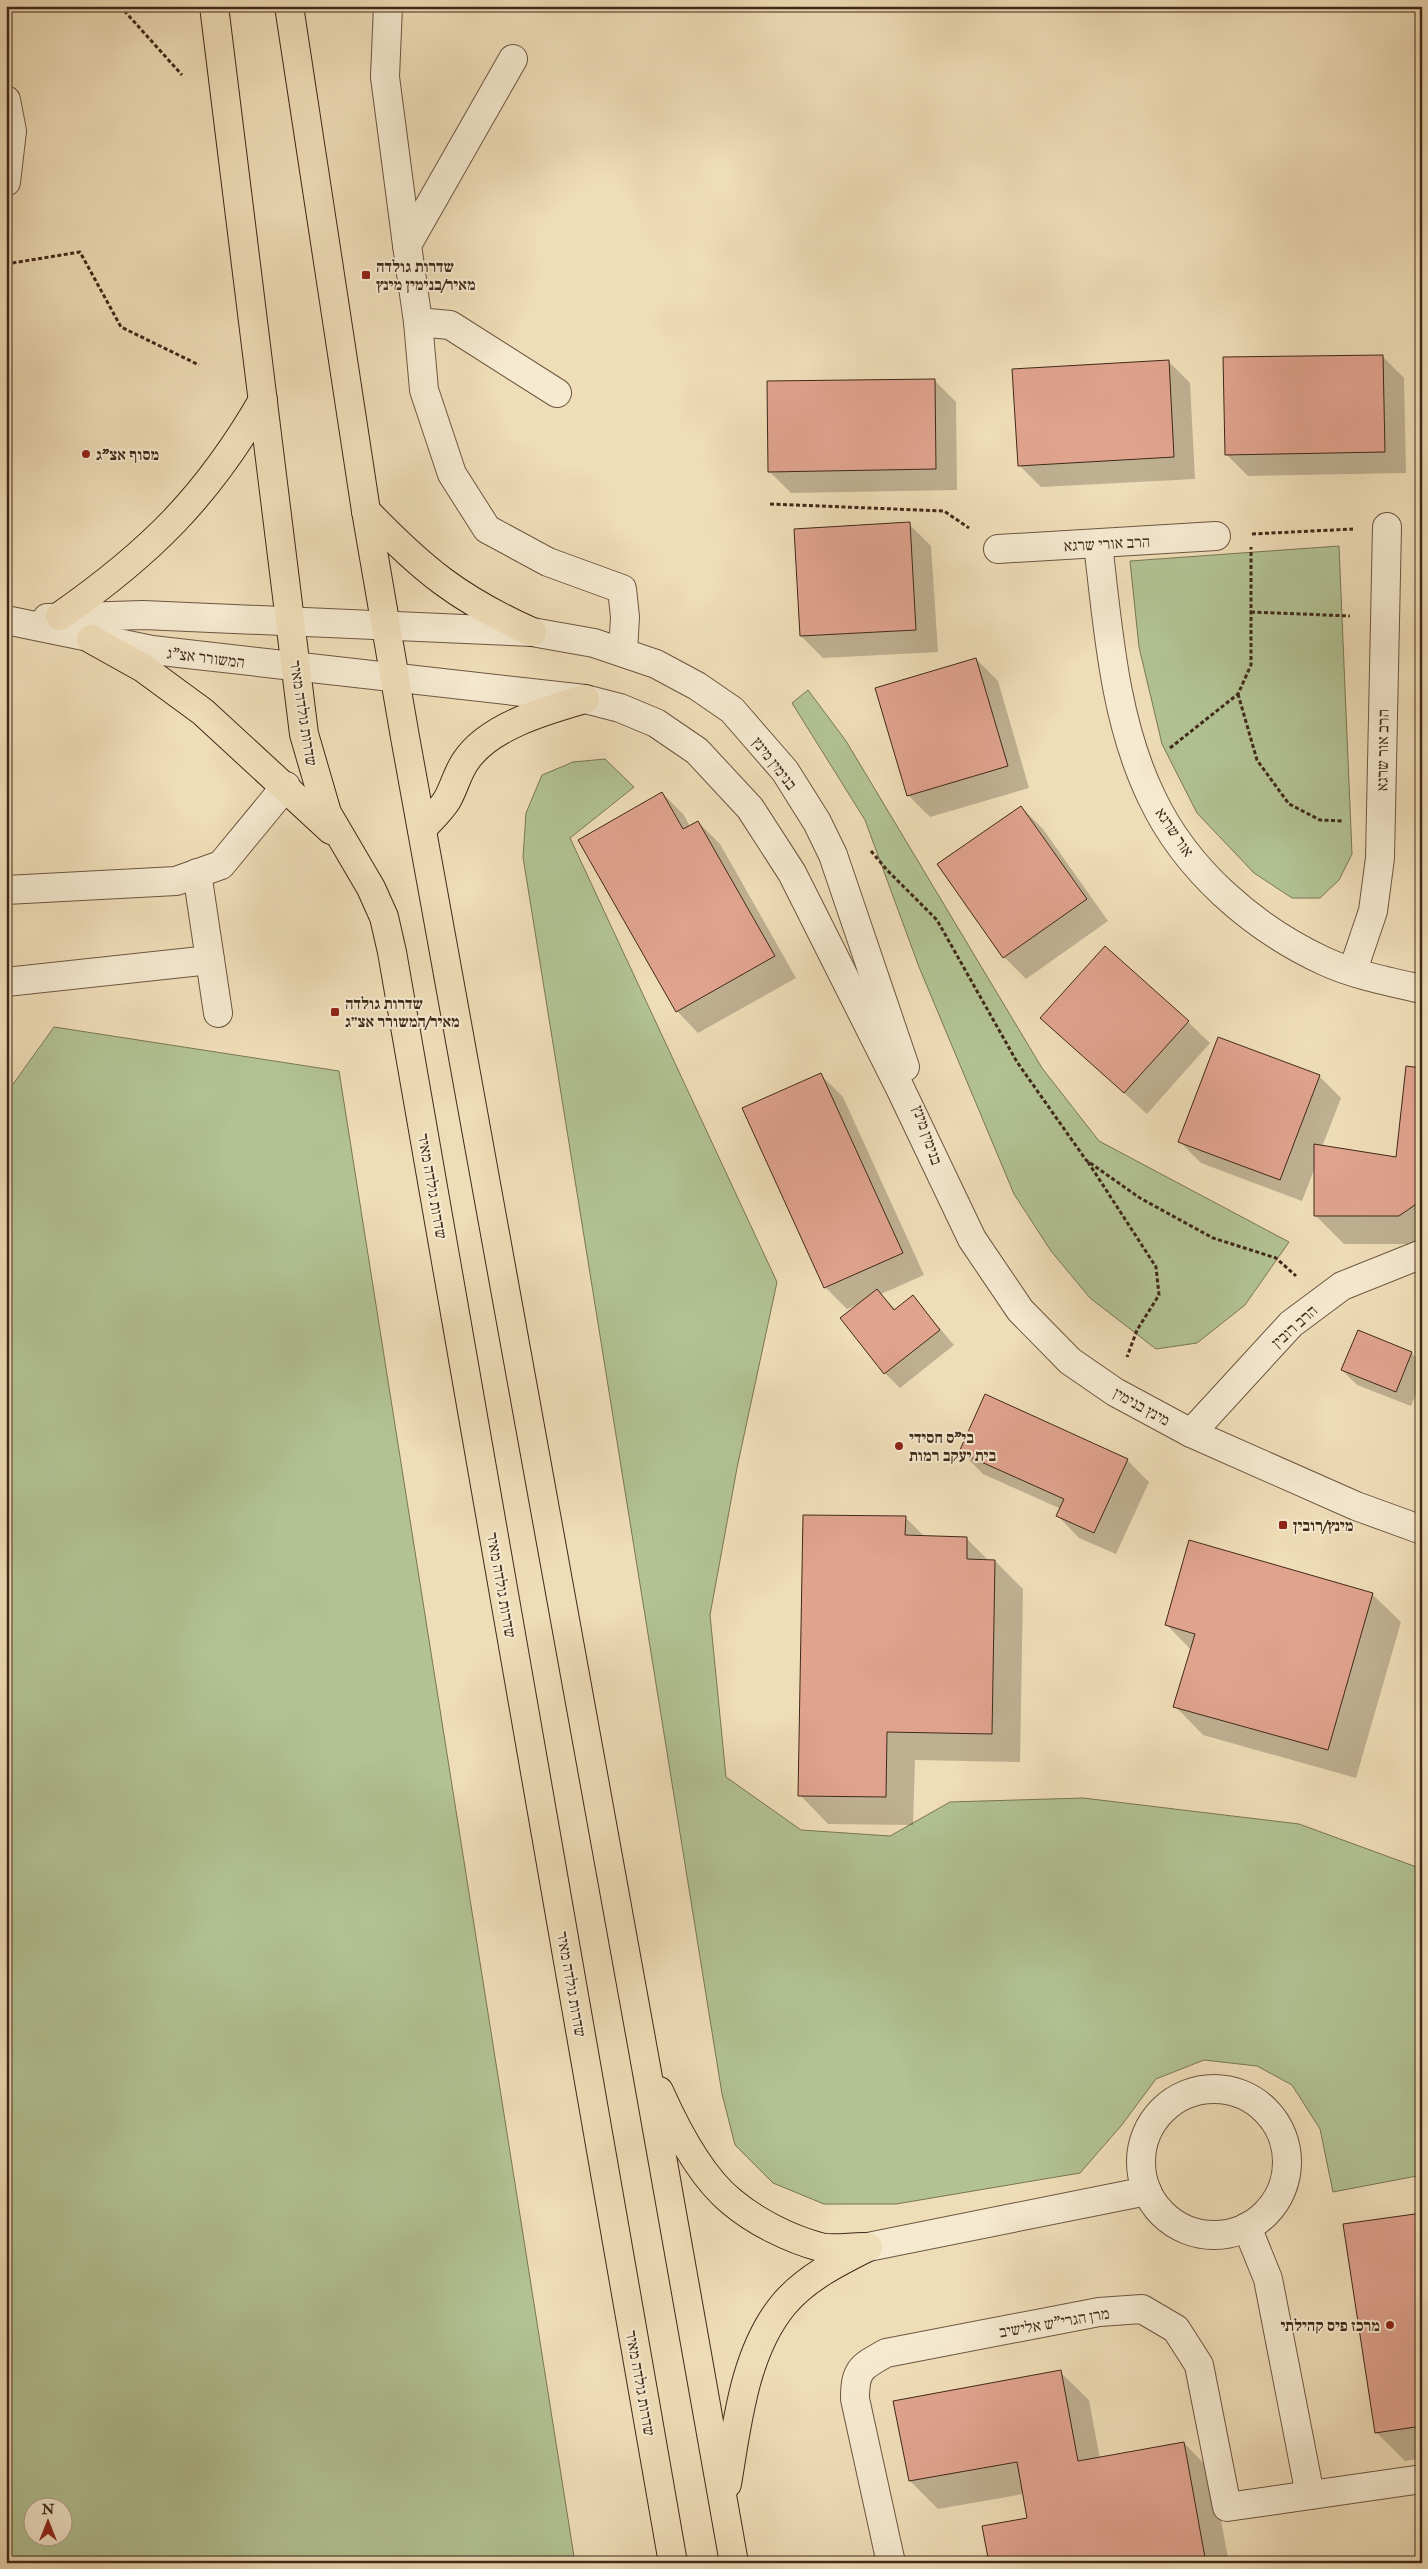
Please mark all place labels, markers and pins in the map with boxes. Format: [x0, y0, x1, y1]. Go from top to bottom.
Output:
place label: שדרות גולדה מאיר/בנימין מינץ [376, 257, 476, 295]
marker: שדרות גולדה מאיר/בנימין מינץ [360, 269, 372, 281]
place label: מסוף אצ"ג [96, 445, 159, 465]
marker: מסוף אצ"ג [80, 448, 92, 460]
place label: שדרות גולדה מאיר/המשורר אצ״ג [345, 994, 460, 1032]
marker: שדרות גולדה מאיר/המשורר אצ״ג [329, 1006, 341, 1018]
place label: בי"ס חסידי בית יעקב רמות [909, 1428, 996, 1466]
marker: בי"ס חסידי בית יעקב רמות [893, 1440, 905, 1452]
place label: מינץ/רובין [1293, 1516, 1353, 1536]
marker: מינץ/רובין [1277, 1519, 1289, 1531]
place label: מרכז פיס קהילתי [1281, 2316, 1380, 2336]
marker: מרכז פיס קהילתי [1384, 2319, 1396, 2331]

